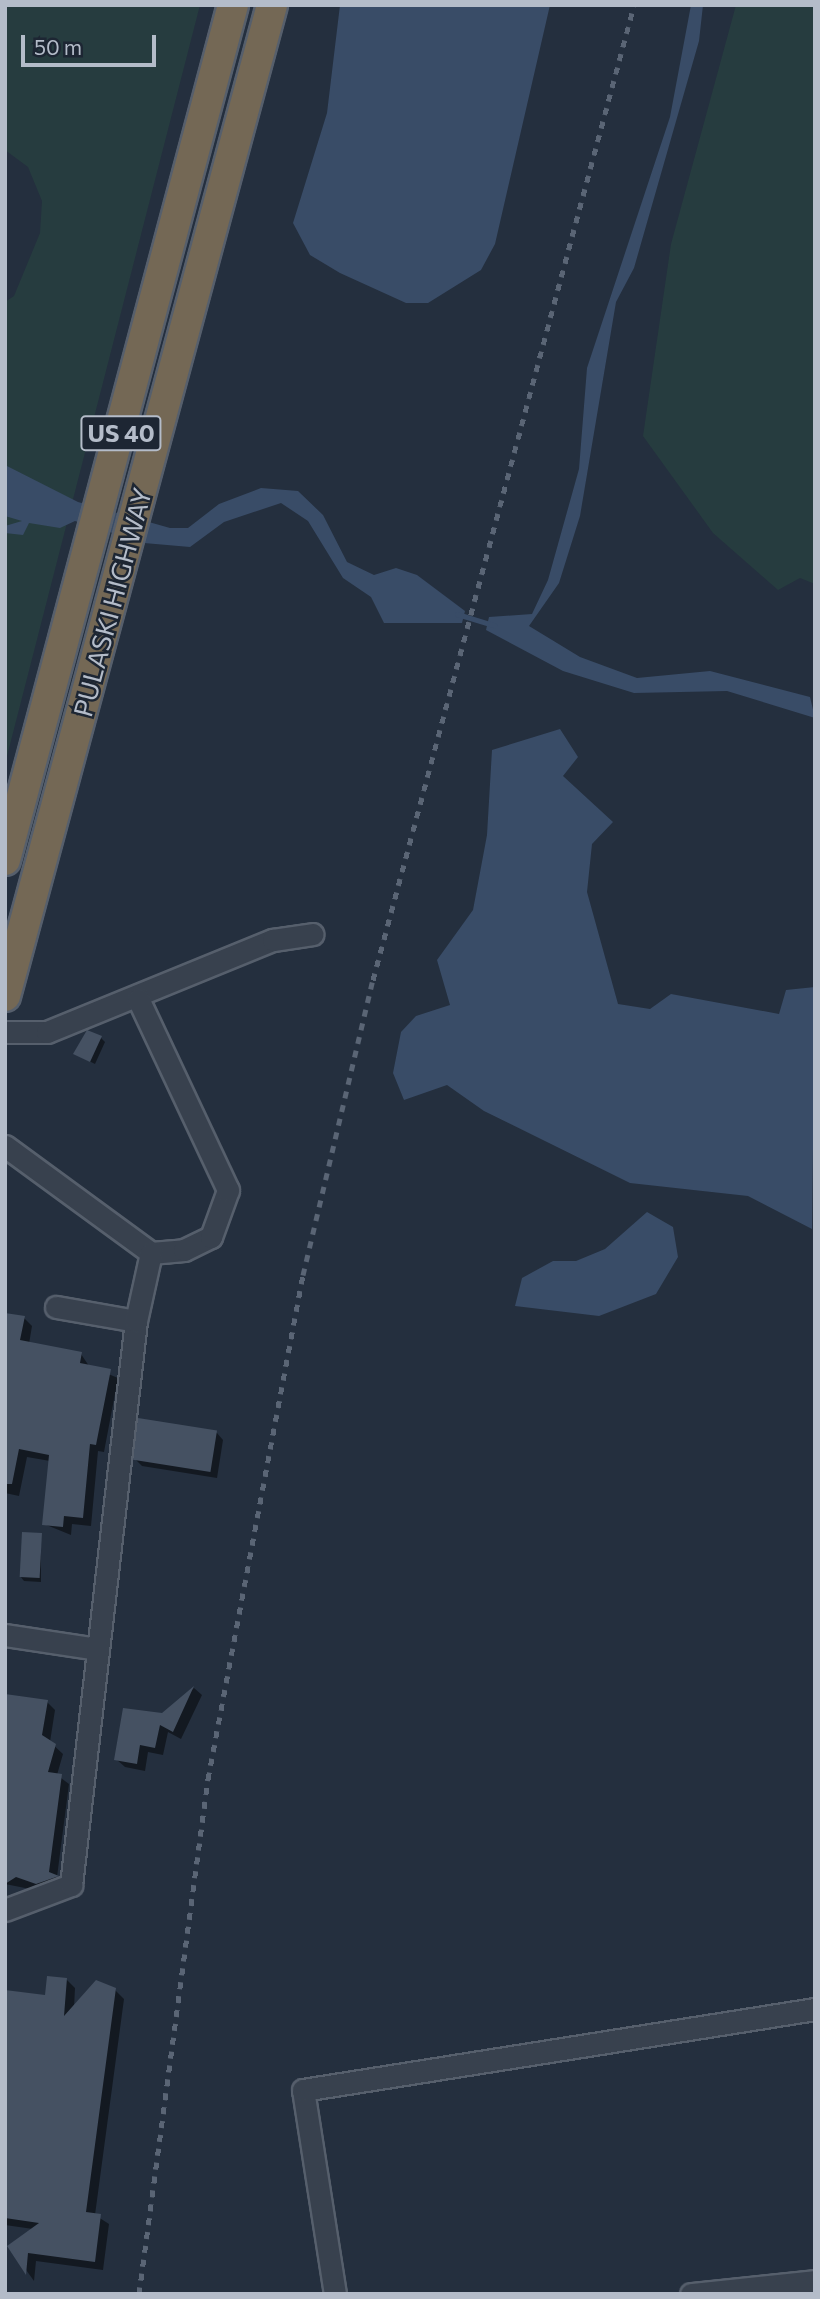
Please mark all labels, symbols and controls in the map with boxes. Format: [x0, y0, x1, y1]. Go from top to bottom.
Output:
scale bar [24, 21, 159, 65]
text: 50 m [34, 34, 82, 59]
road number: US 40 [79, 412, 163, 453]
street label: PULASKI HIGHWAY [66, 484, 158, 720]

